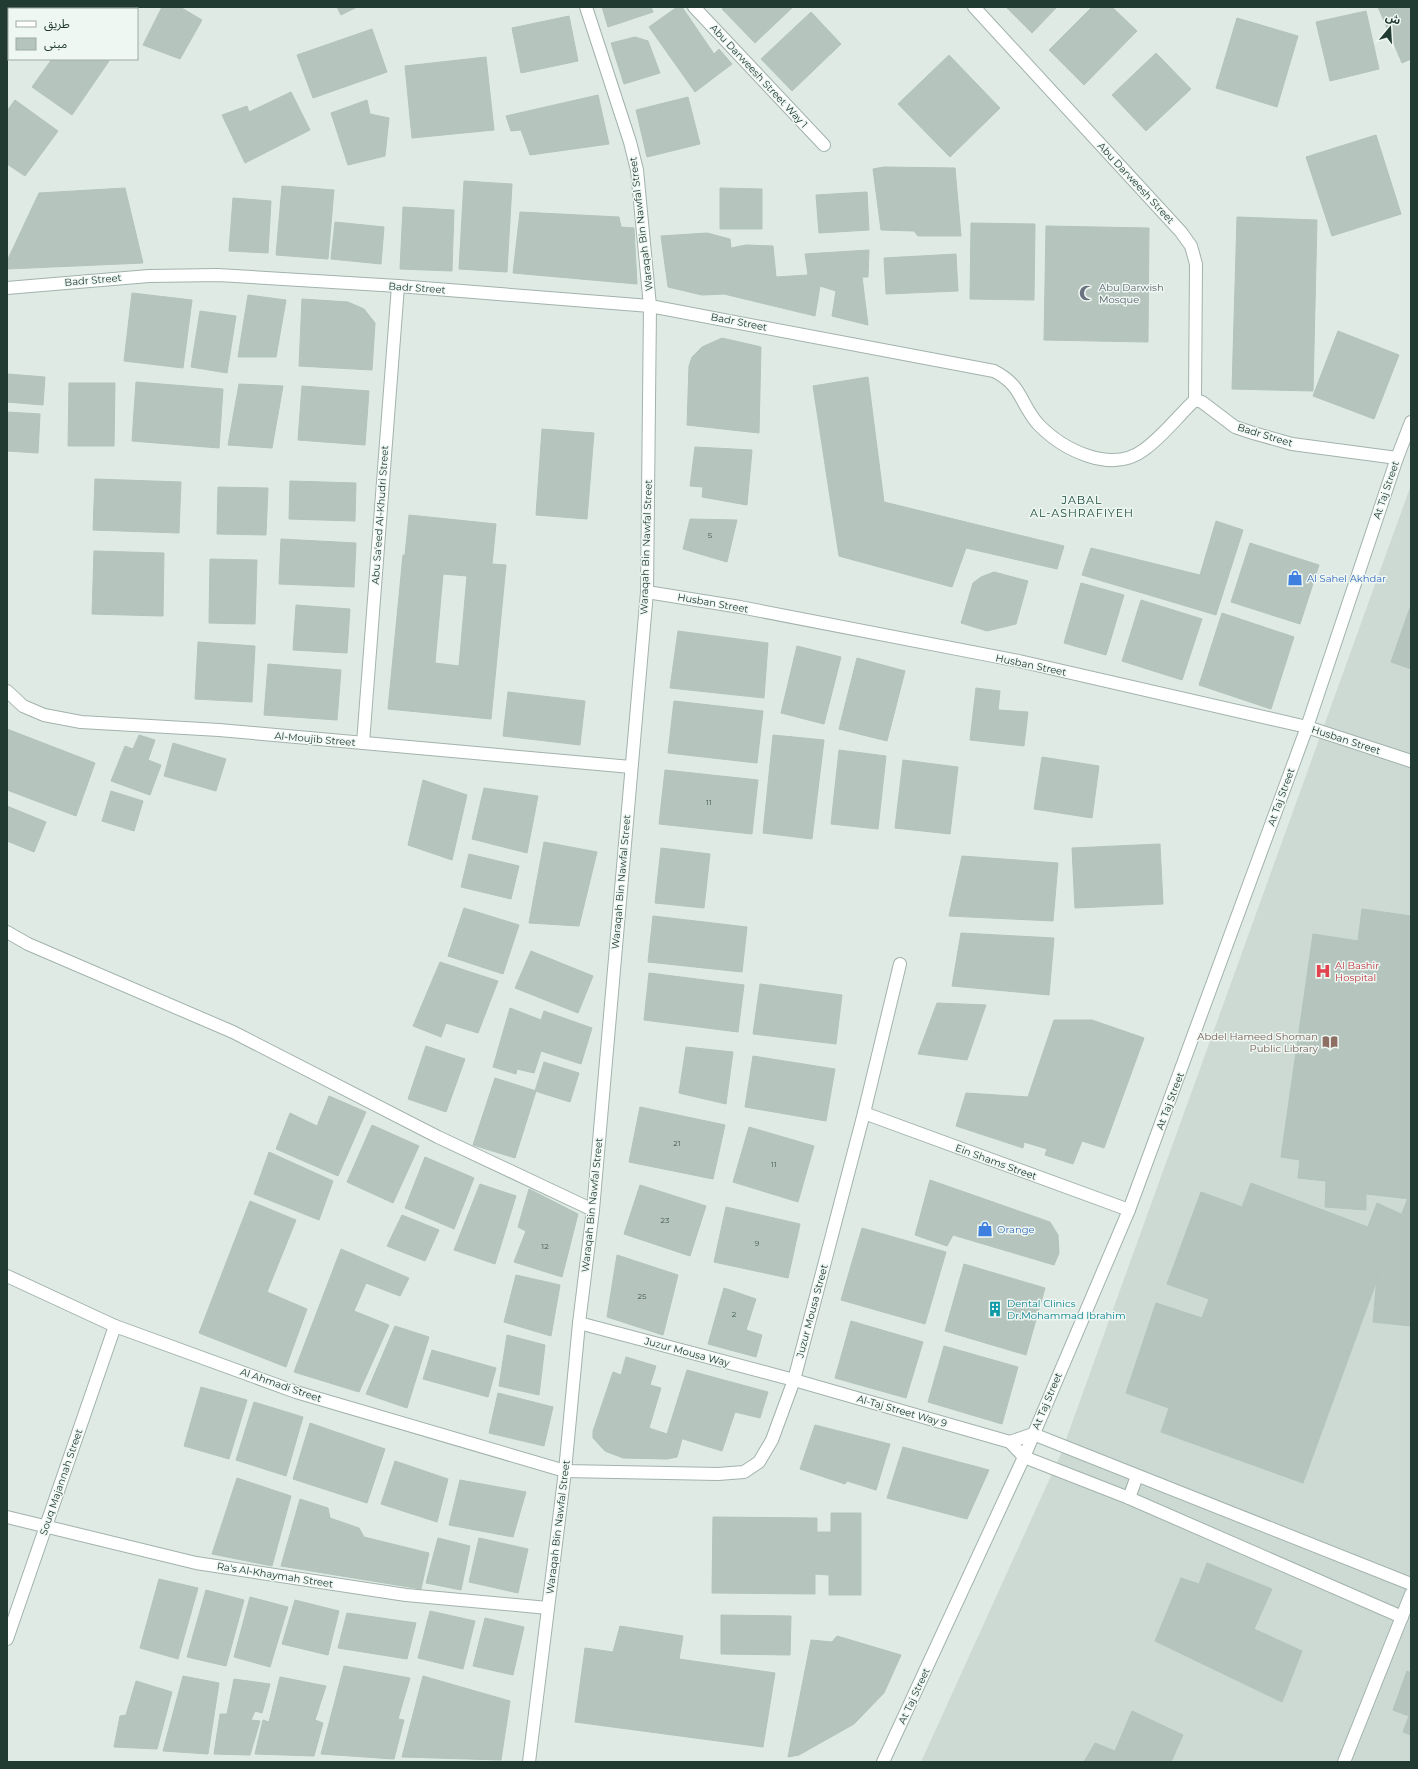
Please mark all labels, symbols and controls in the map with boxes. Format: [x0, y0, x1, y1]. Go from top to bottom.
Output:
legend [8, 8, 138, 60]
north arrow [1370, 8, 1410, 48]
text: ش [1384, 10, 1402, 27]
text: طريق [44, 16, 70, 32]
street label: Abu Darweesh Street Way 1 [707, 21, 811, 131]
text: مبنى [44, 36, 67, 51]
street label: Abu Darweesh Street [1095, 140, 1177, 226]
street label: Waraqah Bin Nawfal Street [626, 156, 656, 292]
street label: Badr Street [64, 271, 122, 289]
street label: Badr Street [388, 280, 446, 296]
place label: Abu Darwish Mosque [1099, 281, 1164, 306]
mosque icon: Abu Darwish Mosque [1078, 284, 1096, 302]
street label: Badr Street [710, 310, 768, 334]
street label: Badr Street [1236, 420, 1294, 450]
street label: Abu Sa'eed Al-Khudri Street [369, 445, 391, 585]
street label: At Taj Street [1370, 459, 1402, 521]
street label: Waraqah Bin Nawfal Street [637, 479, 655, 615]
district label: JABAL AL-ASHRAFIYEH [1030, 493, 1134, 520]
house number: 5 [708, 530, 713, 540]
shop icon: Al Sahel Akhdar [1286, 569, 1304, 587]
place label: Al Sahel Akhdar [1307, 572, 1386, 585]
street label: Husban Street [676, 590, 750, 616]
street label: Husban Street [994, 651, 1068, 679]
street label: Husban Street [1310, 723, 1382, 757]
street label: Al-Moujib Street [274, 729, 356, 749]
street label: At Taj Street [1265, 766, 1297, 828]
house number: 11 [706, 797, 712, 807]
street label: Waraqah Bin Nawfal Street [609, 814, 633, 950]
place label: Al Bashir Hospital [1335, 959, 1379, 984]
hospital icon: Al Bashir Hospital [1314, 962, 1332, 980]
place label: Abdel Hameed Shoman Public Library [1197, 1030, 1319, 1055]
library icon: Abdel Hameed Shoman Public Library [1321, 1033, 1339, 1051]
street label: At Taj Street [1153, 1070, 1187, 1132]
street label: Waraqah Bin Nawfal Street [578, 1137, 606, 1273]
house number: 21 [673, 1138, 681, 1148]
street label: Ein Shams Street [953, 1141, 1039, 1183]
house number: 11 [771, 1159, 777, 1169]
house number: 23 [660, 1215, 670, 1225]
shop icon: Orange [976, 1220, 994, 1238]
place label: Orange [997, 1223, 1035, 1236]
house number: 9 [755, 1238, 760, 1248]
house number: 12 [541, 1241, 549, 1251]
street label: Juzur Mousa Street [793, 1263, 831, 1360]
house number: 25 [637, 1291, 647, 1301]
place label: Dental Clinics Dr.Mohammad Ibrahim [1007, 1297, 1126, 1322]
building icon: Dental Clinics Dr.Mohammad Ibrahim [986, 1300, 1004, 1318]
house number: 2 [732, 1309, 737, 1319]
street label: Juzur Mousa Way [642, 1334, 732, 1370]
street label: Al Ahmadi Street [239, 1365, 323, 1405]
street label: At Taj Street [1029, 1370, 1065, 1432]
street label: Al-Taj Street Way 9 [855, 1392, 949, 1430]
street label: Souq Majannah Street [37, 1427, 85, 1537]
street label: Waraqah Bin Nawfal Street [543, 1459, 573, 1595]
street label: Ra's Al-Khaymah Street [216, 1559, 334, 1591]
street label: At Taj Street [895, 1666, 933, 1726]

